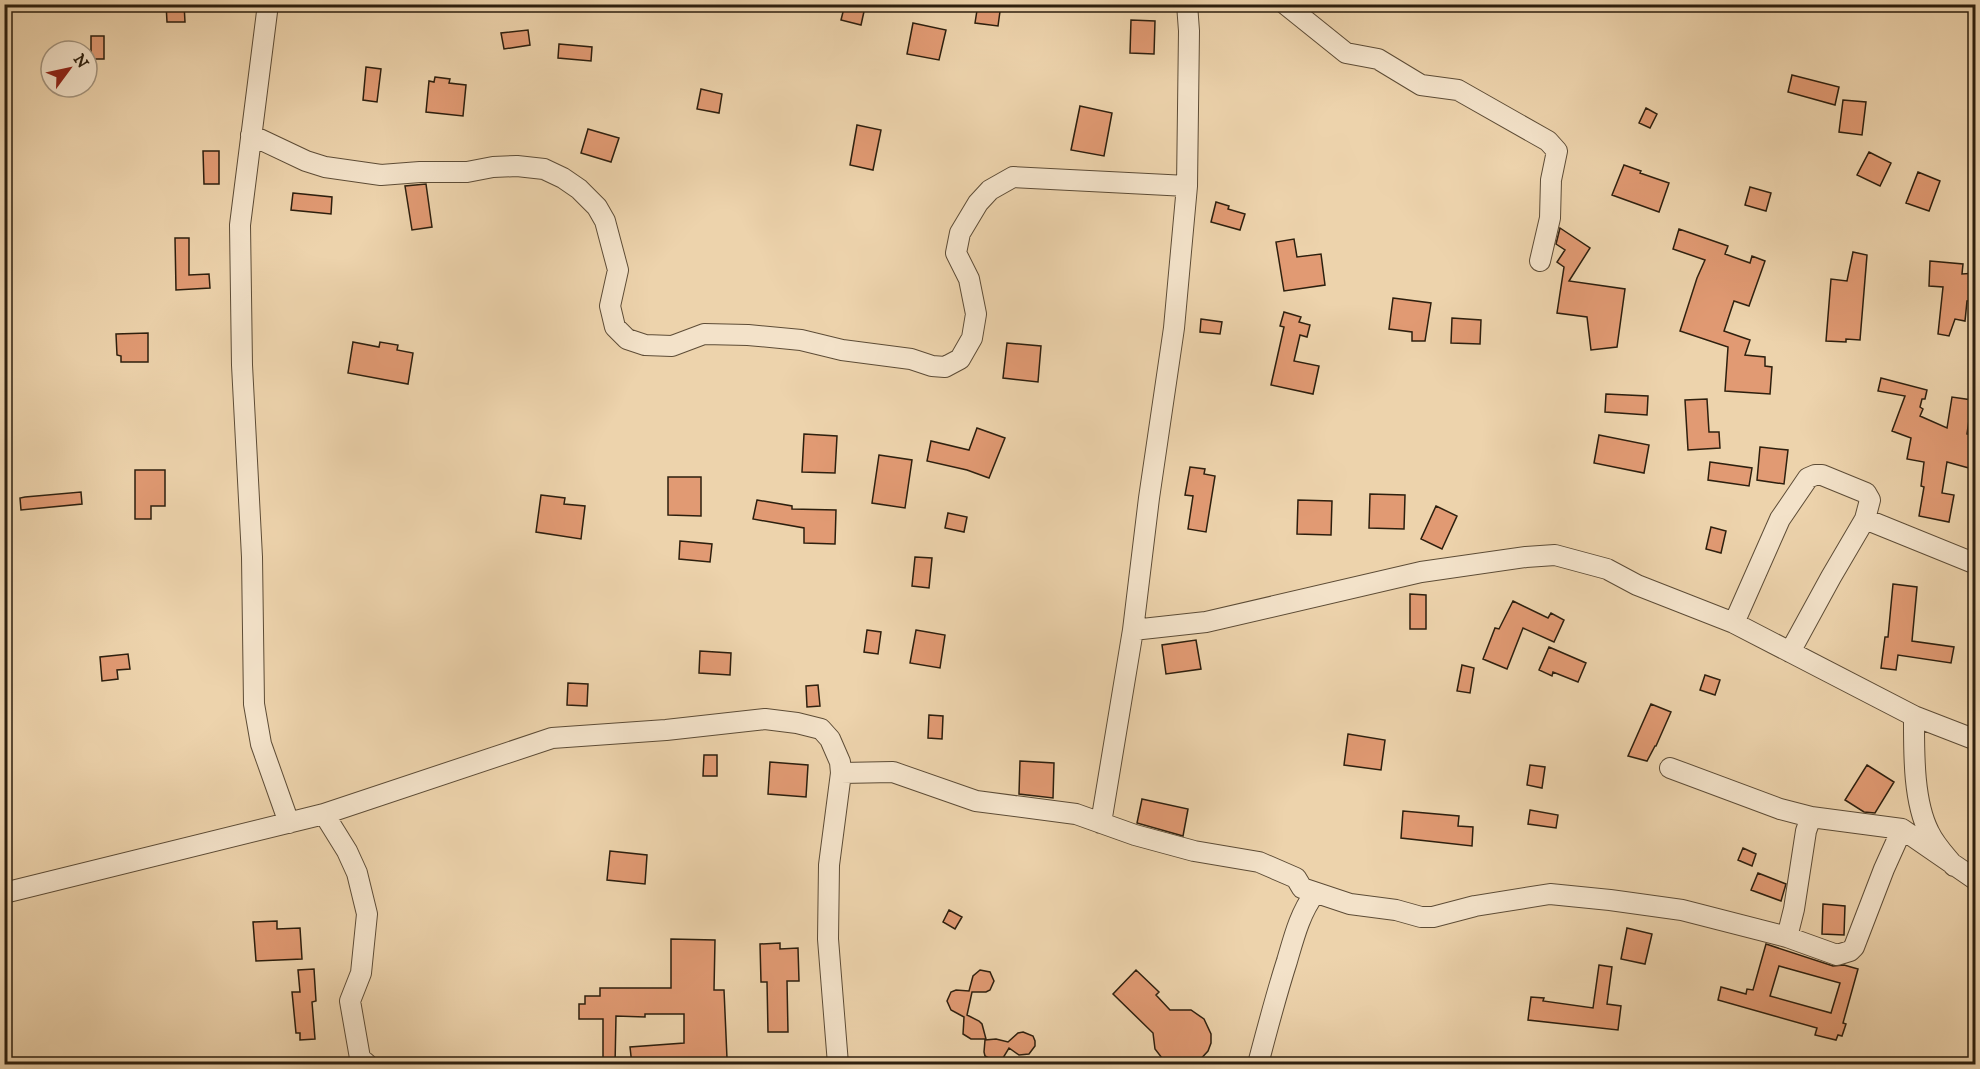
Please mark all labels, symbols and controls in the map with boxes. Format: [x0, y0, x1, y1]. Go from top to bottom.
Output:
north arrow [39, 39, 99, 99]
text: N [69, 50, 93, 72]

